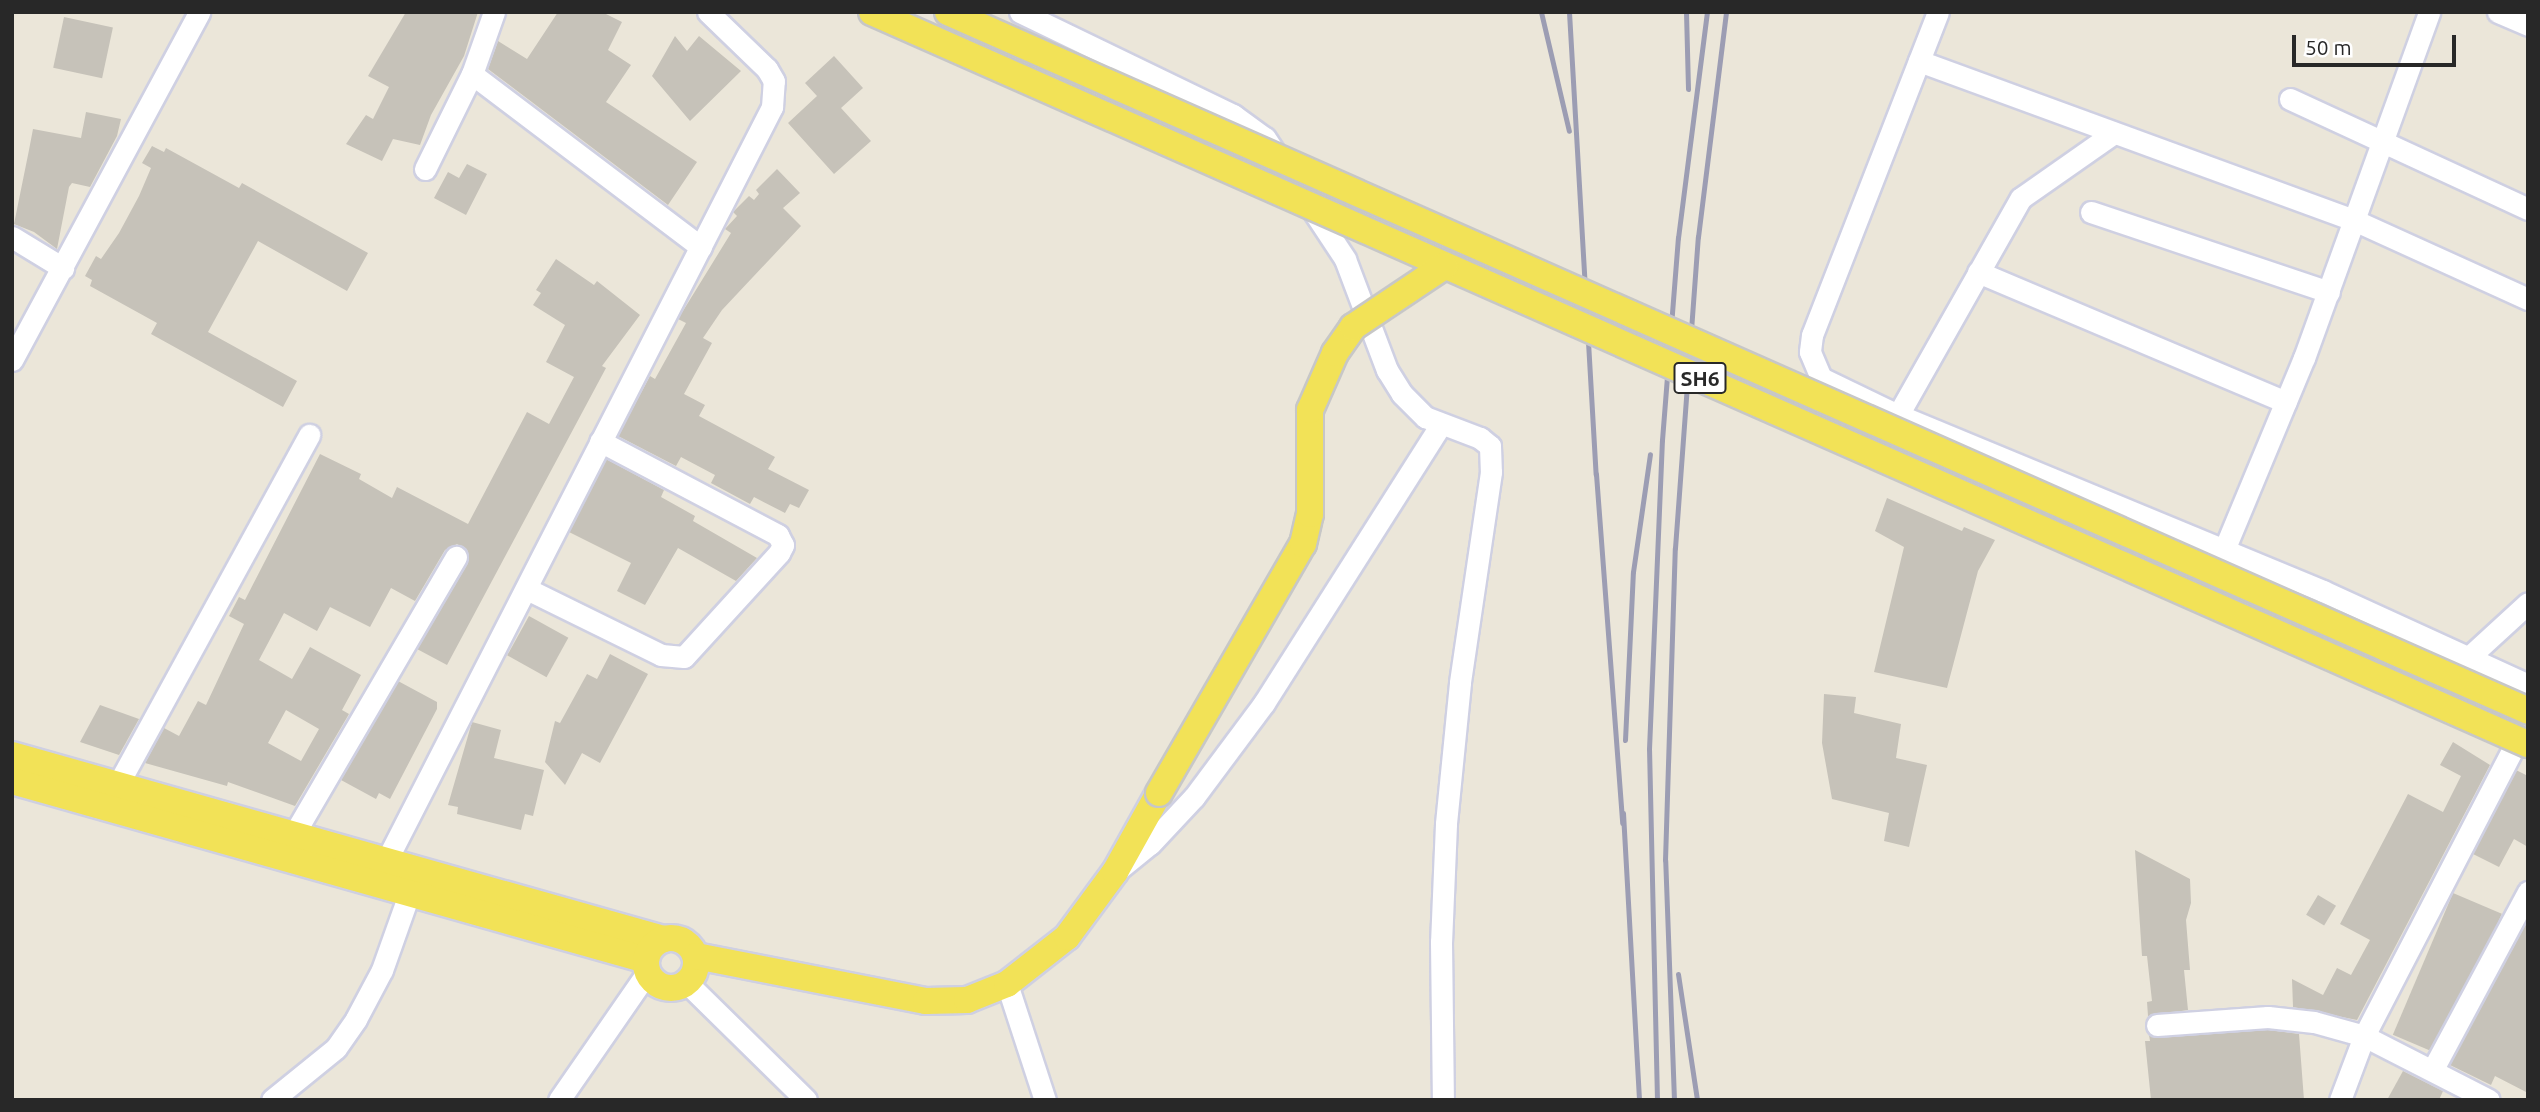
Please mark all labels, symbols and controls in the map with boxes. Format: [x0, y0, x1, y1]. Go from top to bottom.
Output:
scale bar [2295, 21, 2460, 65]
text: 50 m [2305, 35, 2352, 59]
road number: SH6 [1672, 360, 1728, 396]

